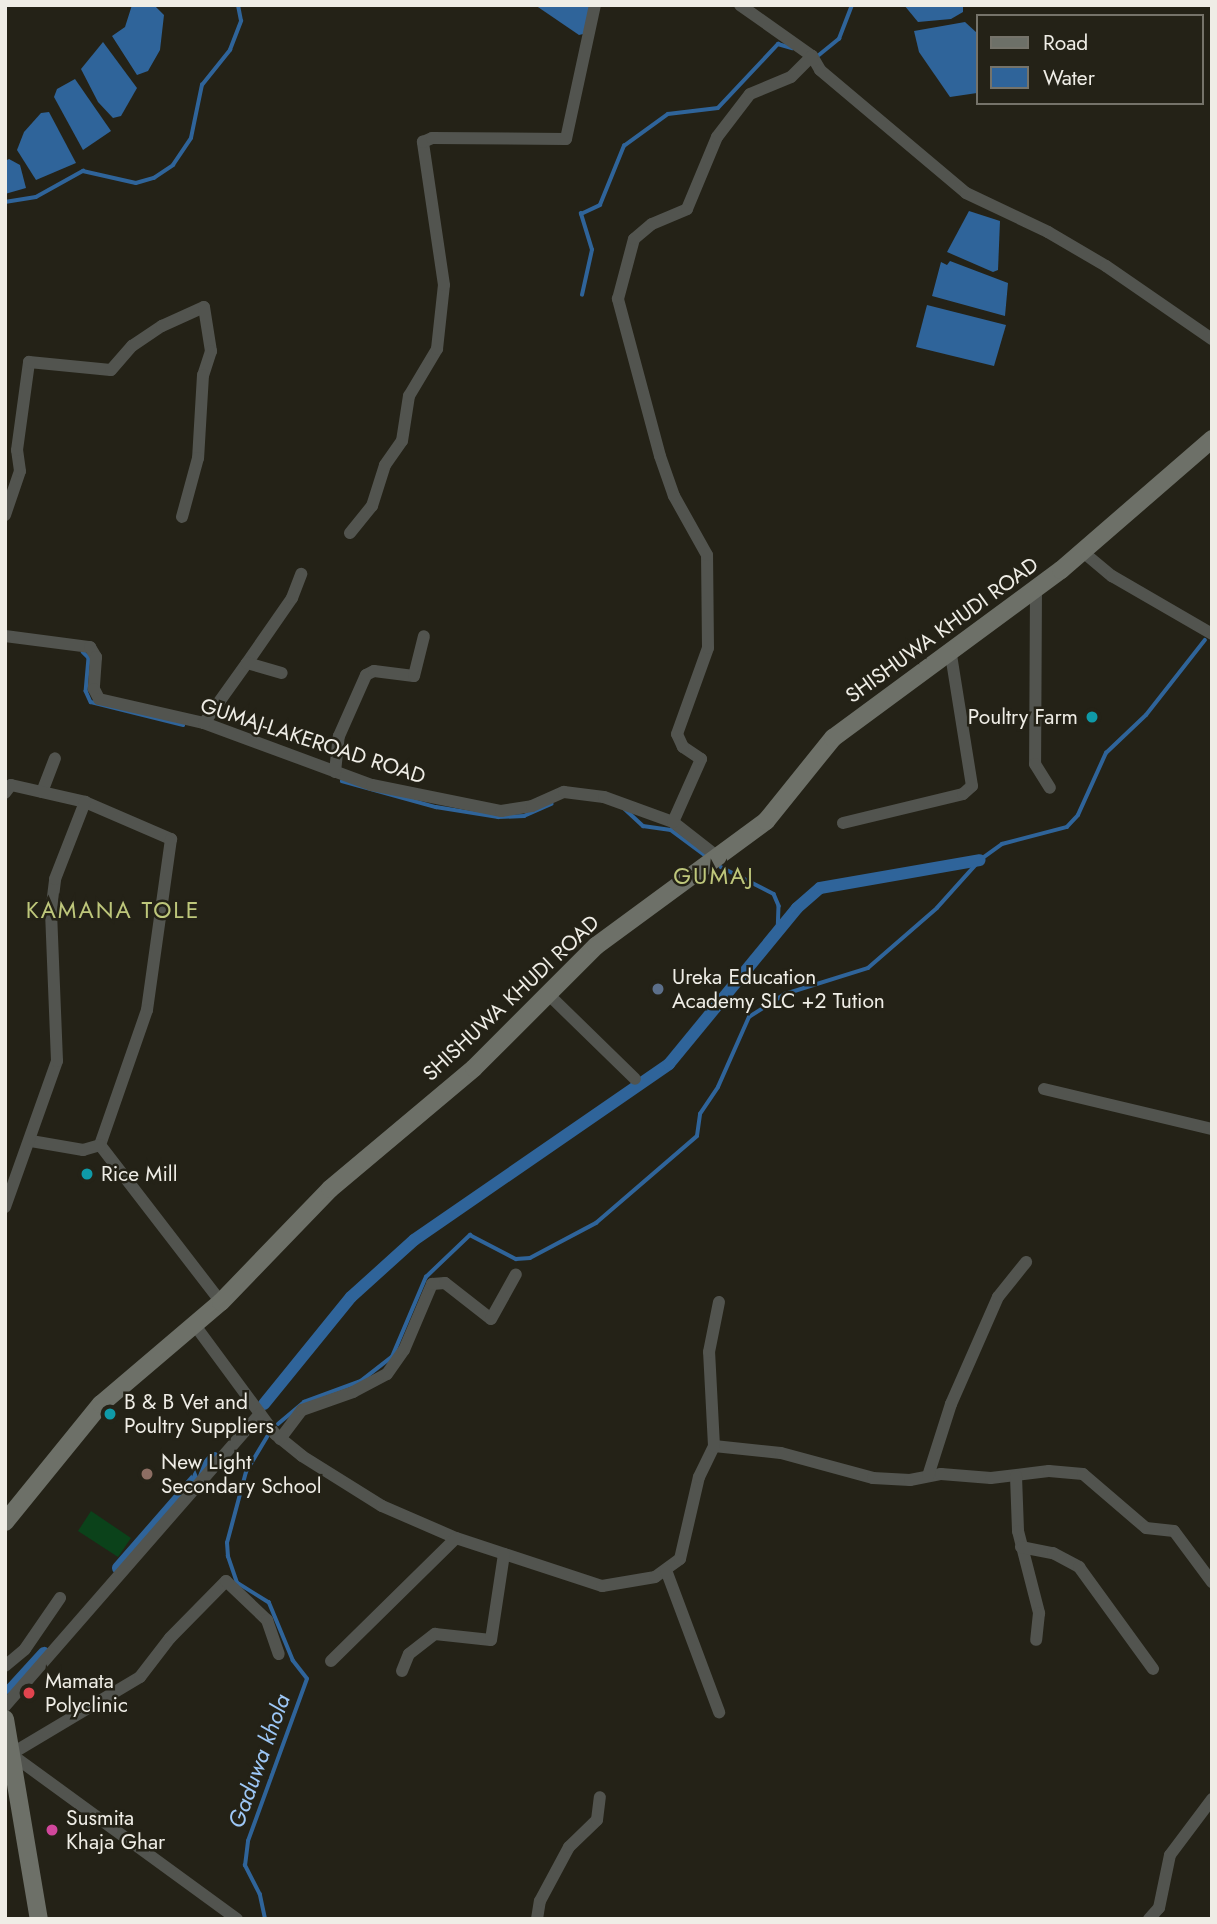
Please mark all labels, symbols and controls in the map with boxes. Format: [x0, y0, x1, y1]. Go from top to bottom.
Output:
legend [976, 14, 1203, 105]
text: Road [1043, 28, 1088, 58]
text: Water [1043, 63, 1095, 93]
street label: SHISHUWA KHUDI ROAD [841, 552, 1043, 708]
street label: GUMAJ-LAKEROAD ROAD [197, 693, 429, 789]
place label: Poultry Farm [968, 704, 1078, 730]
marker: Poultry Farm [1084, 709, 1100, 725]
district label: GUMAJ [674, 862, 754, 890]
district label: KAMANA TOLE [27, 896, 199, 924]
street label: SHISHUWA KHUDI ROAD [418, 910, 604, 1086]
place label: Ureka Education Academy SLC +2 Tution [672, 964, 885, 1014]
marker: Ureka Education Academy SLC +2 Tution [650, 981, 666, 997]
place label: Rice Mill [101, 1161, 178, 1187]
marker: Rice Mill [79, 1166, 95, 1182]
place label: B & B Vet and Poultry Suppliers [124, 1389, 274, 1439]
marker: B & B Vet and Poultry Suppliers [102, 1406, 118, 1422]
place label: New Light Secondary School [161, 1449, 322, 1499]
marker: New Light Secondary School [139, 1466, 155, 1482]
place label: Mamata Polyclinic [45, 1668, 128, 1718]
marker: Mamata Polyclinic [19, 1683, 39, 1703]
water label: Gaduwa khola [222, 1690, 296, 1832]
place label: Susmita Khaja Ghar [66, 1805, 165, 1855]
marker: Susmita Khaja Ghar [44, 1822, 60, 1838]

